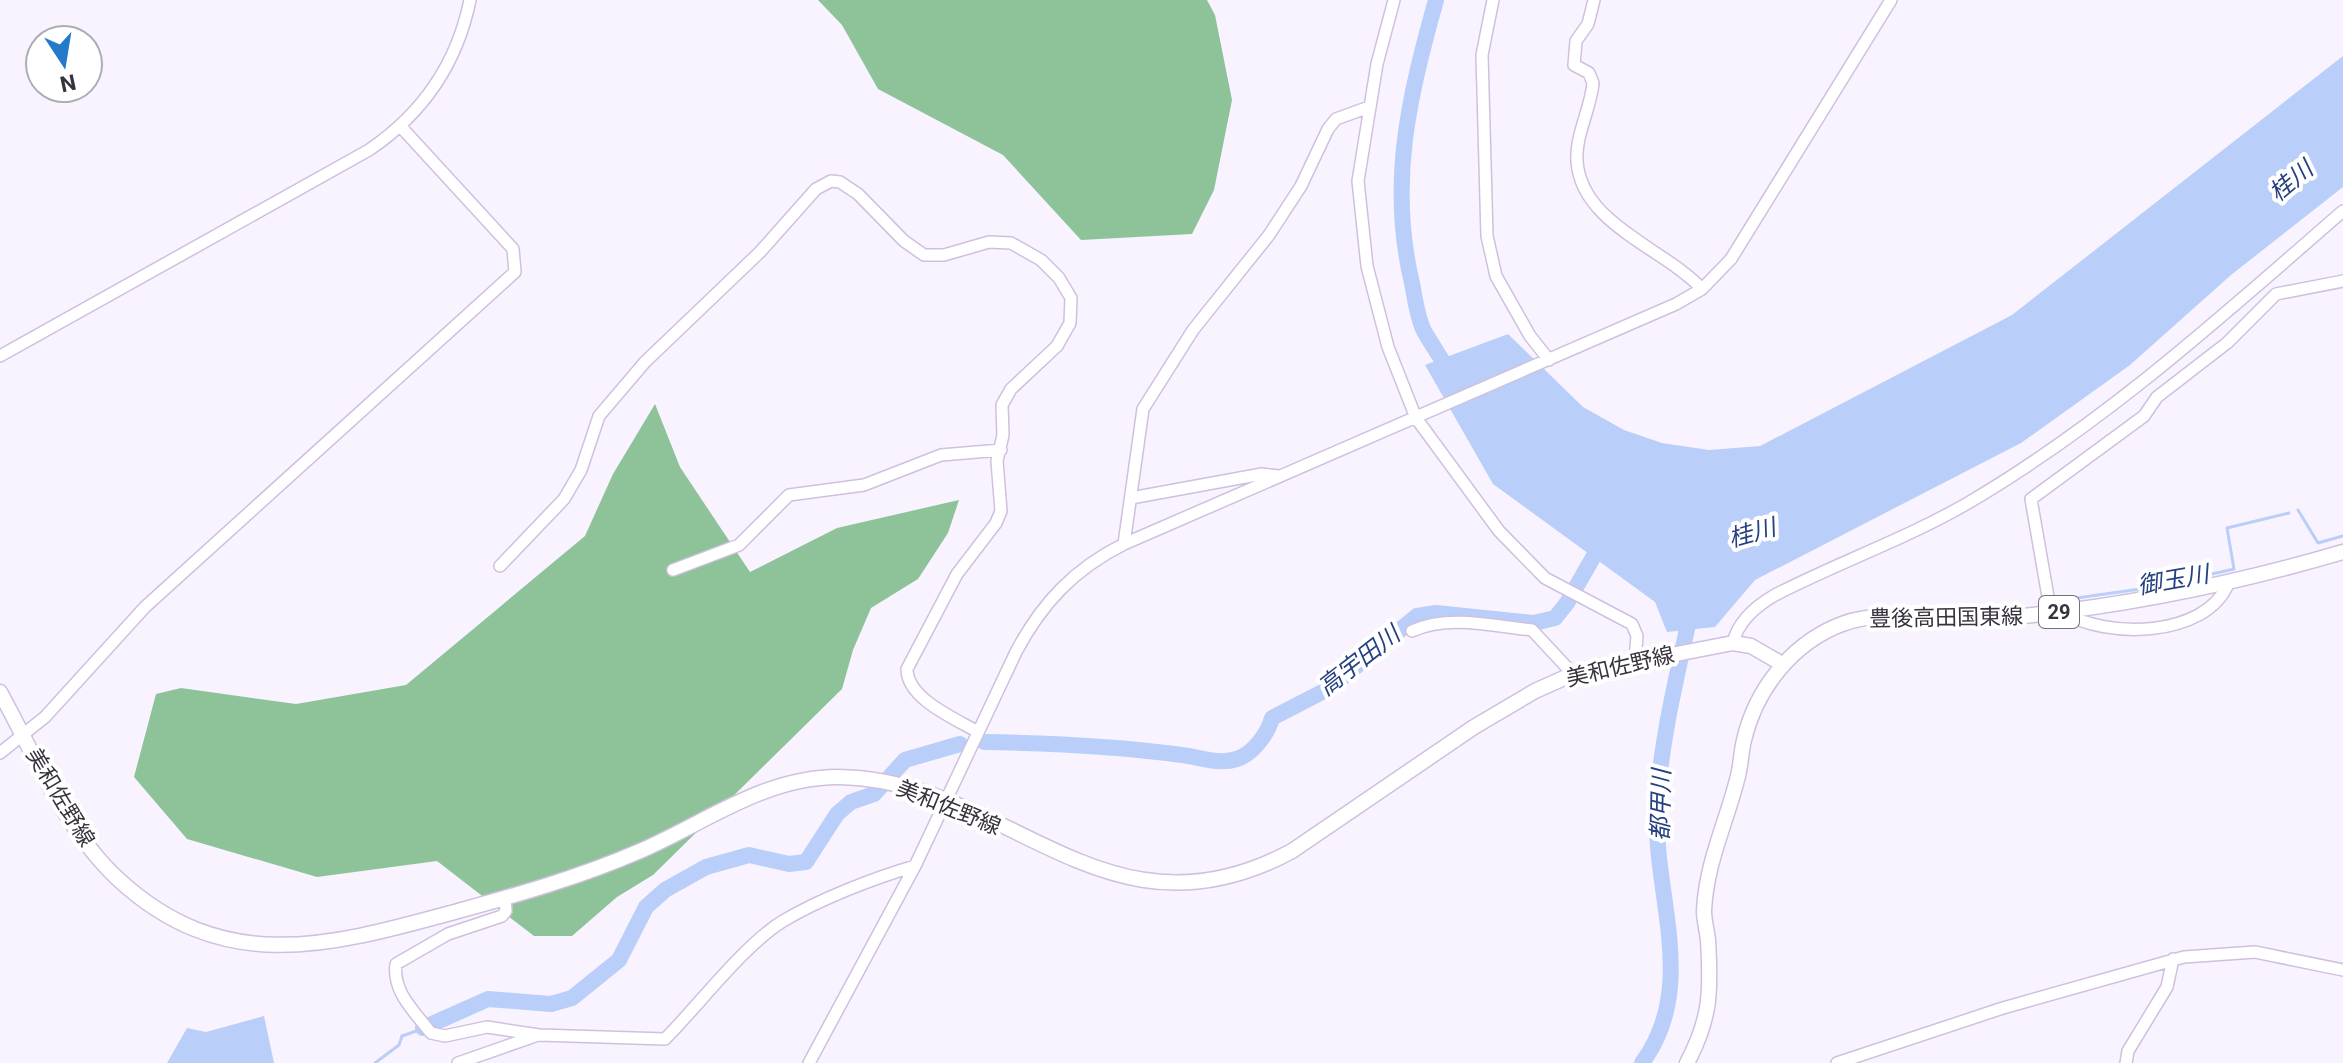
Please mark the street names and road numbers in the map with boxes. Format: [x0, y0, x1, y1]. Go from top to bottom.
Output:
road number: 29 [2039, 596, 2079, 628]
street label: 豊後高田国東線 [1869, 604, 2023, 631]
street label: 美和佐野線 [1564, 642, 1677, 691]
street label: 美和佐野線 [22, 744, 100, 851]
street label: 美和佐野線 [893, 775, 1004, 840]

